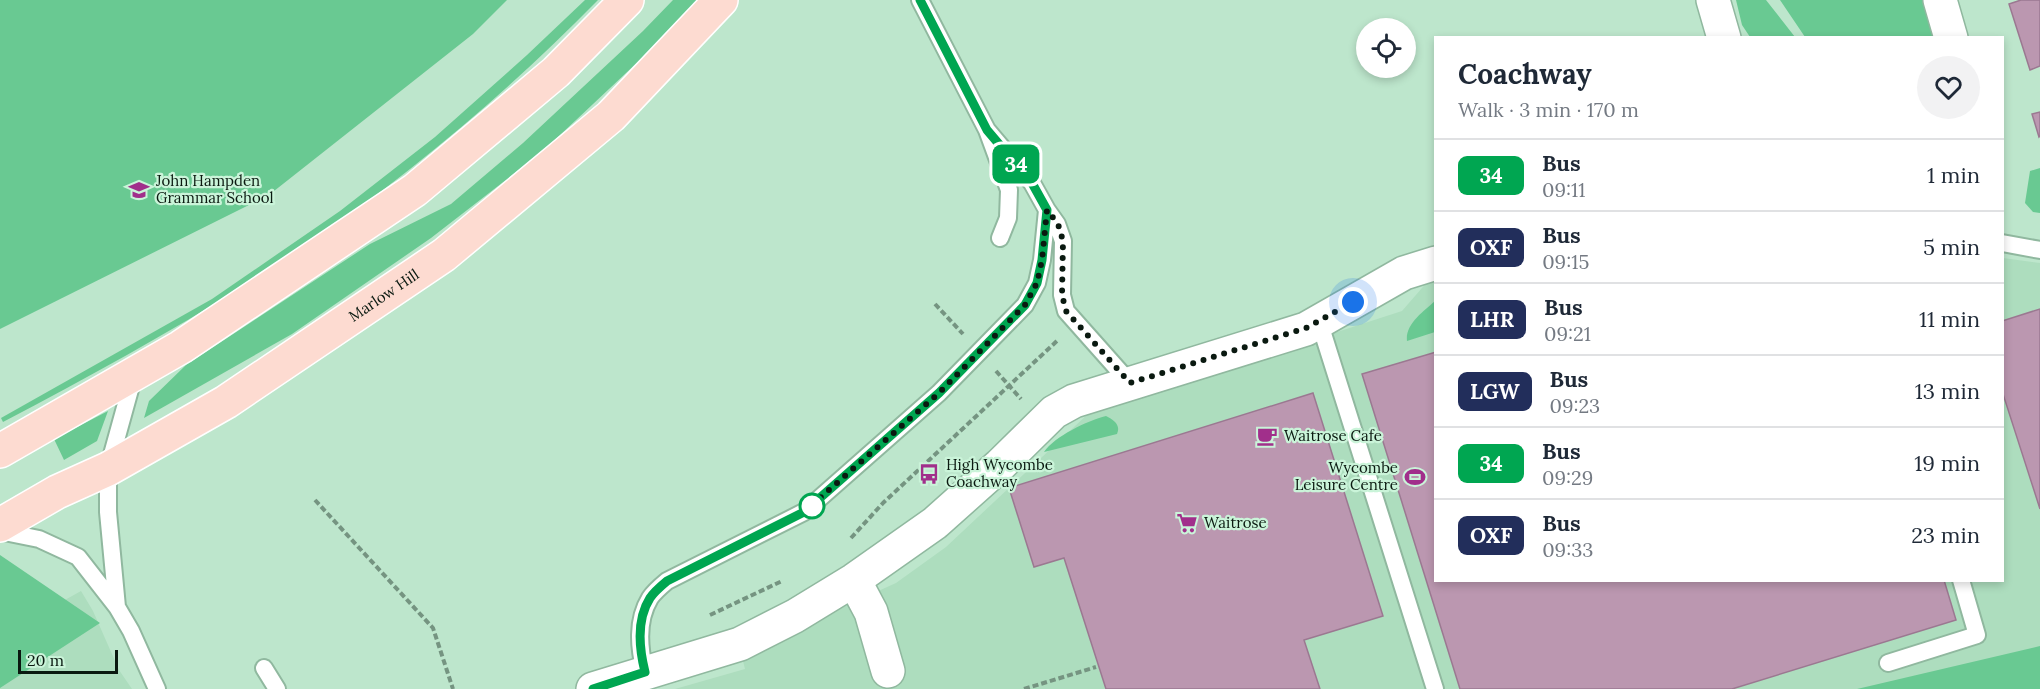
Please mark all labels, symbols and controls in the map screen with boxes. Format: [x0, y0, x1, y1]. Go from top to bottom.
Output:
map controls [1356, 18, 1416, 78]
button: locate [1356, 18, 1416, 78]
text: Coachway [1458, 56, 1592, 92]
button: heart [1917, 56, 1980, 119]
text: Walk · 3 min · 170 m [1458, 97, 1639, 122]
line badge: 34 [989, 144, 1043, 184]
text: Bus [1542, 149, 1581, 177]
text: 34 [1004, 151, 1028, 178]
text: 1 min [1927, 161, 1980, 189]
text: 34 [1479, 162, 1503, 189]
place label: John Hampden Grammar School [155, 171, 274, 207]
text: 09:11 [1542, 177, 1586, 202]
school or university icon: John Hampden Grammar School [127, 178, 151, 202]
text: Bus [1542, 221, 1581, 249]
text: 5 min [1923, 233, 1980, 261]
text: OXF [1470, 234, 1512, 261]
text: 09:15 [1542, 249, 1589, 274]
street label: Marlow Hill [345, 265, 422, 326]
your location [1338, 287, 1368, 317]
text: Bus [1544, 293, 1583, 321]
text: 11 min [1919, 305, 1980, 333]
text: LHR [1470, 306, 1514, 333]
text: 09:21 [1544, 321, 1591, 346]
text: Bus [1550, 365, 1588, 393]
text: 13 min [1915, 377, 1980, 405]
text: LGW [1470, 378, 1520, 405]
text: 09:23 [1550, 393, 1600, 418]
cafe icon: Waitrose Cafe [1255, 424, 1279, 448]
place label: Waitrose Cafe [1284, 426, 1382, 445]
text: Bus [1542, 437, 1581, 465]
text: 19 min [1914, 449, 1980, 477]
text: 34 [1479, 450, 1503, 477]
place label: High Wycombe Coachway [946, 455, 1053, 491]
place label: Wycombe Leisure Centre [1295, 458, 1398, 494]
bus stop icon: High Wycombe Coachway [917, 462, 941, 486]
sports icon: Wycombe Leisure Centre [1403, 465, 1427, 489]
text: 09:29 [1542, 465, 1593, 490]
unlabelled marker [799, 493, 825, 519]
text: Bus [1542, 509, 1581, 537]
supermarket icon: Waitrose [1175, 511, 1199, 535]
place label: Waitrose [1204, 513, 1267, 532]
text: 23 min [1911, 521, 1980, 549]
text: OXF [1470, 522, 1512, 549]
text: 09:33 [1542, 537, 1593, 562]
scale bar [18, 647, 118, 674]
text: 20 m [27, 650, 64, 670]

